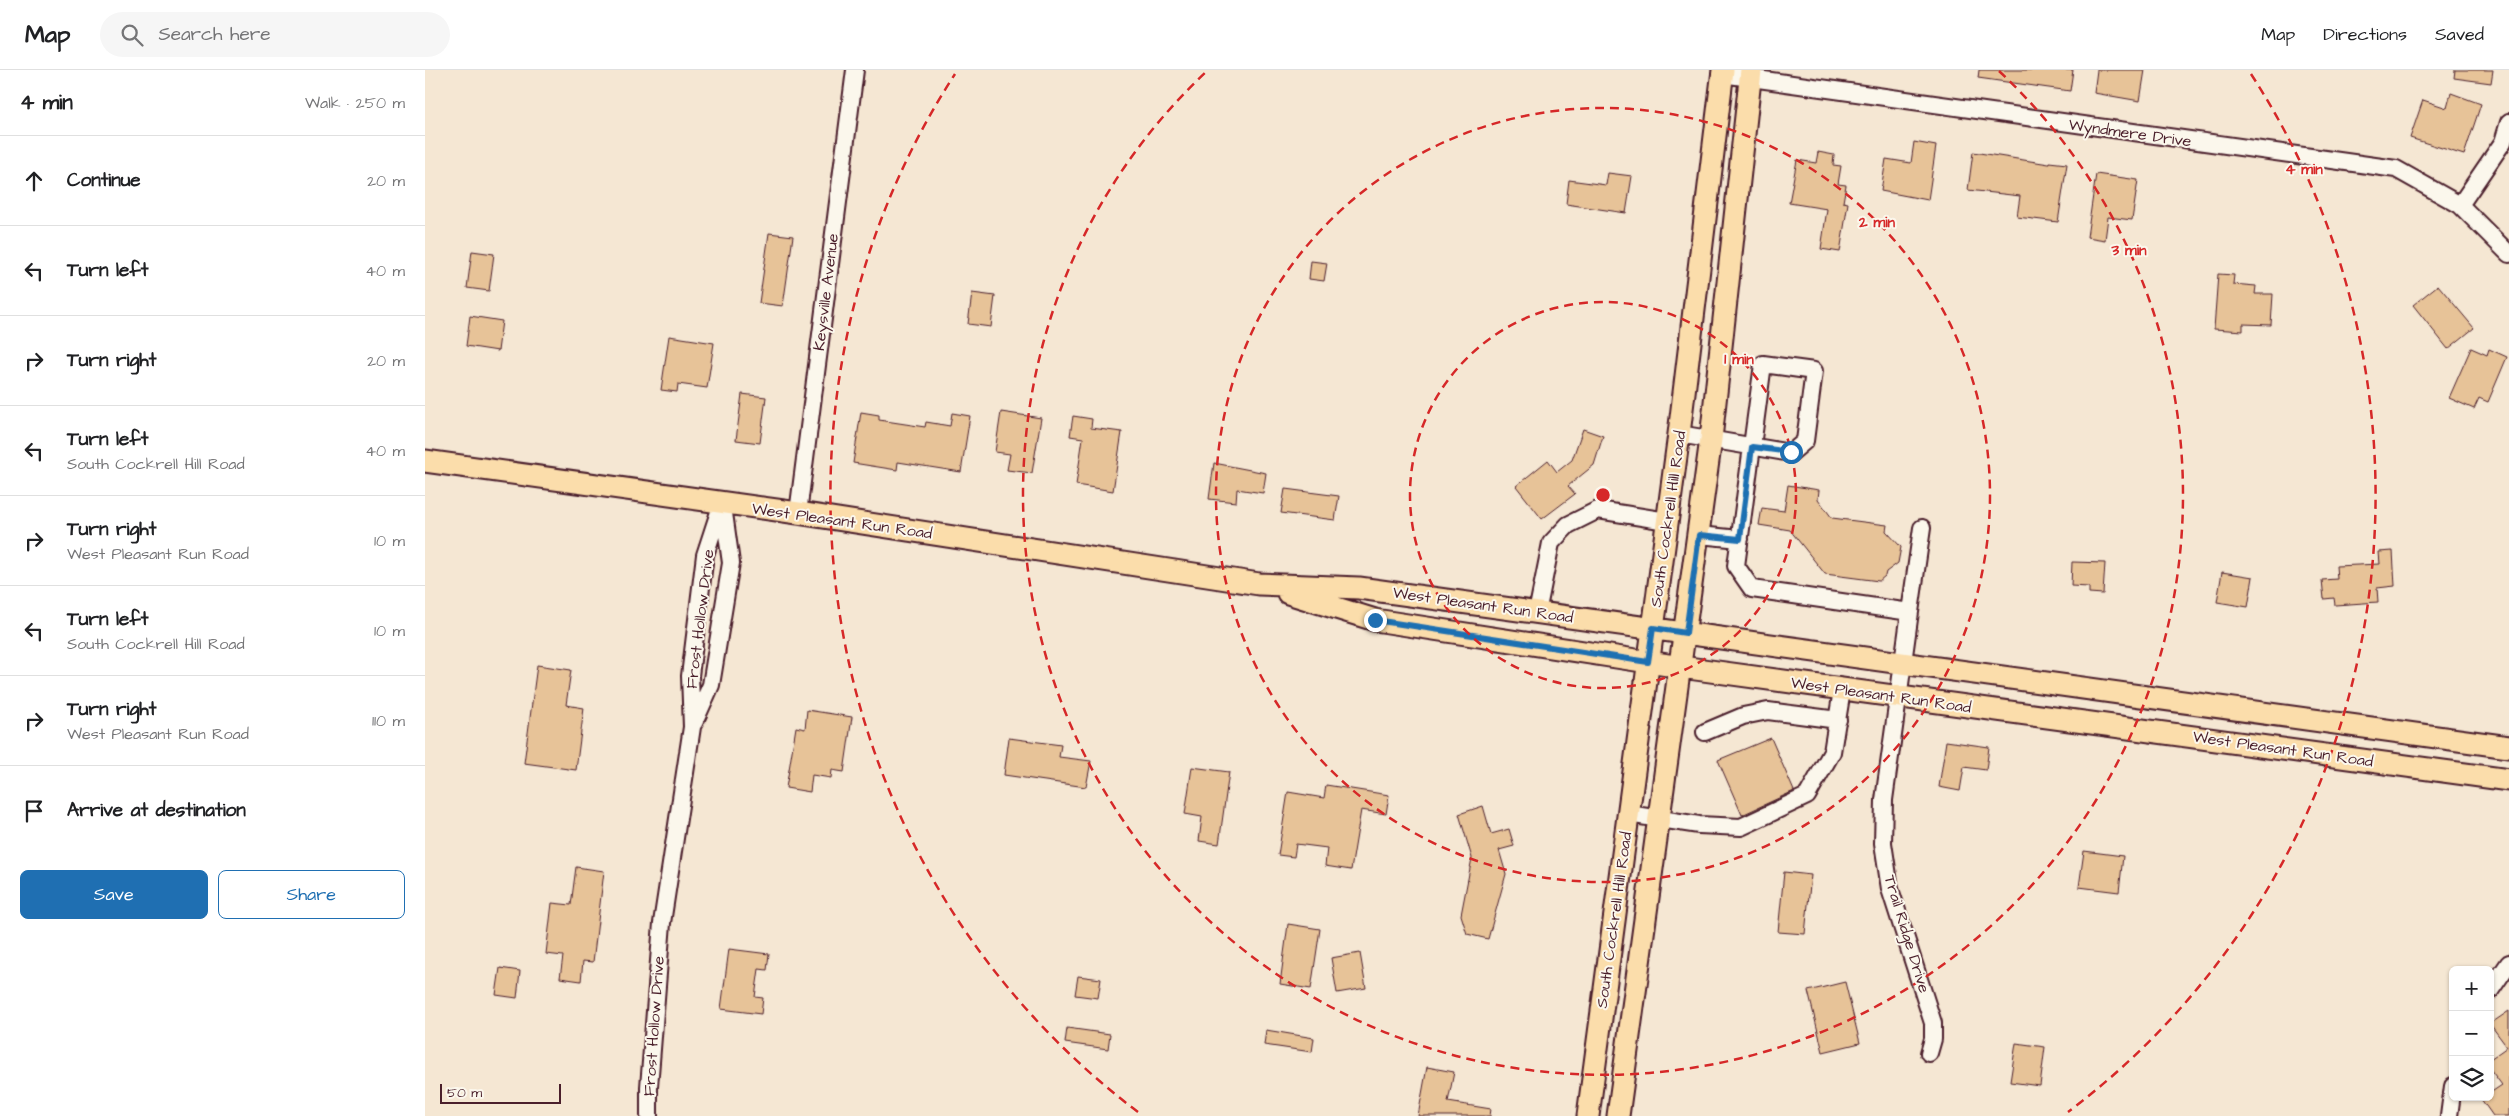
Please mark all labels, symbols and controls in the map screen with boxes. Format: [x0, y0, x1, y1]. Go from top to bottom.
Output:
search box [100, 12, 450, 57]
text: Map [25, 18, 70, 52]
icon: search [118, 21, 146, 49]
text: Search here [158, 21, 271, 48]
text: Map [2261, 22, 2295, 47]
text: Directions [2323, 22, 2407, 47]
text: Saved [2435, 22, 2484, 47]
text: 4 min [20, 88, 73, 117]
text: Walk · 250 m [305, 92, 405, 114]
street label: Wyndmere Drive [2067, 114, 2193, 154]
text: 4 min [2285, 159, 2323, 180]
icon: ahead [20, 167, 48, 195]
text: Continue [67, 167, 141, 194]
text: 20 m [367, 170, 405, 192]
text: 2 min [1858, 212, 1896, 233]
street label: Keysville Avenue [808, 232, 845, 352]
text: 3 min [2110, 240, 2147, 261]
icon: left [20, 257, 48, 285]
text: Turn left [67, 257, 148, 284]
text: 40 m [365, 260, 405, 282]
icon: right [20, 347, 48, 375]
text: Turn right [67, 347, 156, 374]
text: 1 min [1724, 349, 1754, 370]
text: 20 m [367, 350, 405, 372]
text: Turn left [67, 426, 148, 453]
street label: South Cockrell Hill Road [1645, 429, 1691, 609]
icon: left [20, 437, 48, 465]
text: 40 m [365, 440, 405, 462]
route start [1780, 441, 1803, 464]
text: South Cockrell Hill Road [67, 453, 245, 475]
centre of rings [1594, 486, 1612, 504]
street label: West Pleasant Run Road [750, 497, 934, 545]
text: Turn right [67, 516, 156, 543]
icon: right [20, 527, 48, 555]
text: 10 m [374, 530, 405, 552]
text: West Pleasant Run Road [67, 543, 249, 565]
street label: Frost Hollow Drive [681, 548, 720, 690]
street label: West Pleasant Run Road [1391, 581, 1575, 629]
text: Turn left [67, 606, 148, 633]
route end [1364, 609, 1387, 632]
icon: left [20, 617, 48, 645]
text: 10 m [374, 620, 405, 642]
text: South Cockrell Hill Road [67, 633, 245, 655]
street label: West Pleasant Run Road [1789, 671, 1973, 719]
text: Turn right [67, 696, 156, 723]
icon: right [20, 707, 48, 735]
text: 110 m [372, 710, 405, 732]
text: West Pleasant Run Road [67, 723, 249, 745]
street label: West Pleasant Run Road [2191, 725, 2375, 773]
icon: arrive [20, 797, 48, 825]
text: Arrive at destination [67, 797, 246, 824]
street label: South Cockrell Hill Road [1591, 830, 1637, 1010]
button: Save [20, 870, 208, 919]
button: Share [218, 870, 405, 919]
street label: Trail Ridge Drive [1878, 872, 1935, 996]
street label: Frost Hollow Drive [638, 955, 670, 1097]
map controls [2449, 966, 2494, 1101]
button: + [2449, 966, 2494, 1011]
button: − [2449, 1011, 2494, 1056]
button: layers [2449, 1056, 2494, 1101]
scale bar [440, 1081, 561, 1104]
text: 50 m [447, 1083, 482, 1103]

